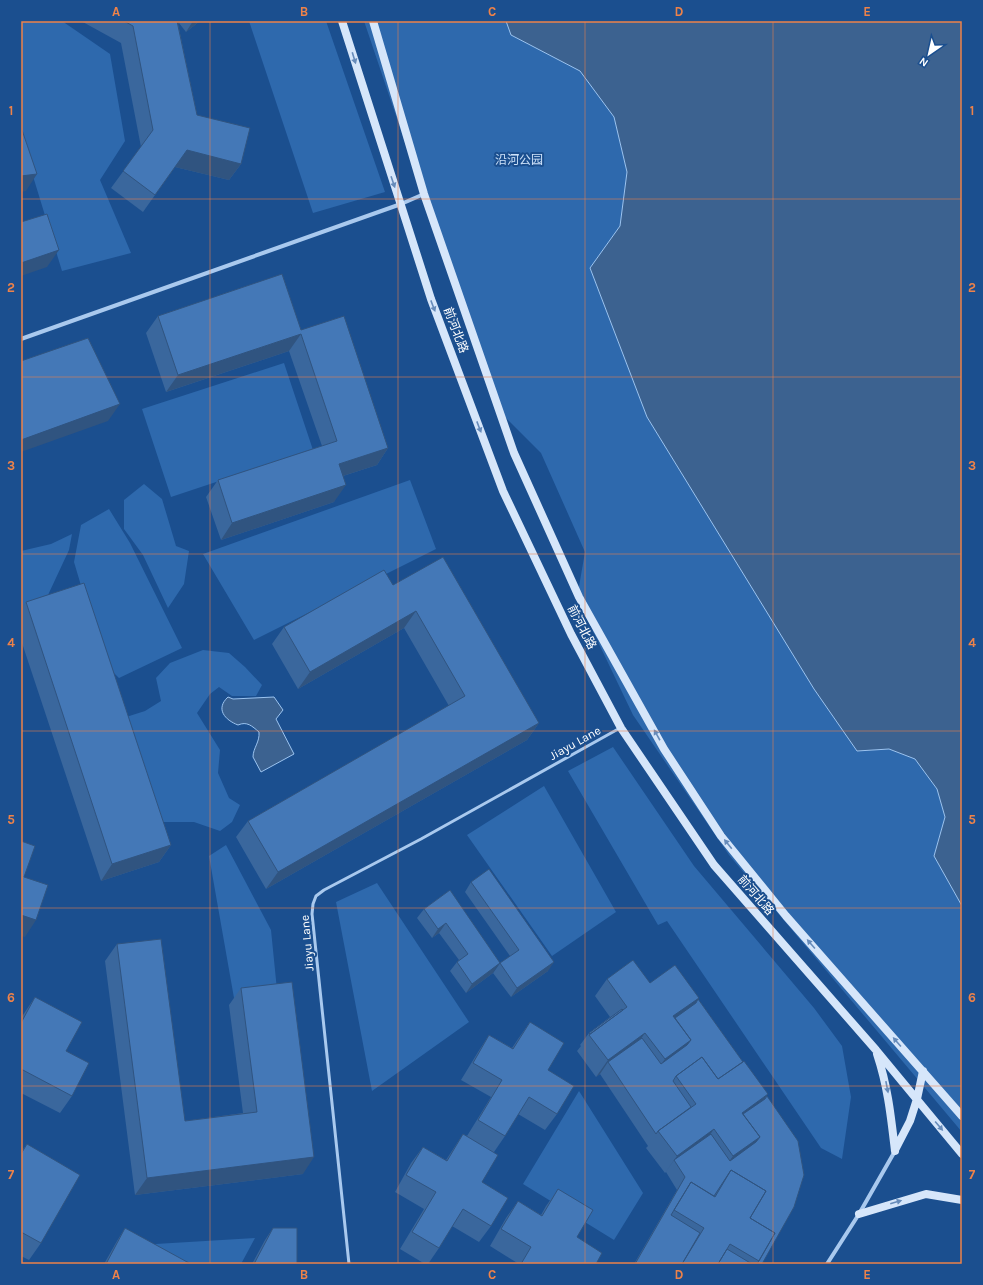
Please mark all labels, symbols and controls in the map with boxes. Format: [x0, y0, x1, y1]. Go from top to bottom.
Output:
text: A [112, 4, 120, 19]
text: B [300, 4, 308, 19]
text: C [488, 4, 496, 19]
text: D [675, 4, 684, 19]
text: E [863, 4, 871, 19]
north arrow [909, 34, 949, 74]
one-way arrow [351, 53, 357, 65]
text: N [917, 54, 931, 69]
text: 1 [9, 103, 13, 118]
text: 1 [970, 103, 974, 118]
park label: 沿河公园 [495, 153, 543, 167]
one-way arrow [390, 177, 396, 189]
text: 2 [7, 280, 15, 295]
text: 2 [968, 280, 976, 295]
one-way arrow [431, 300, 437, 312]
street label: 前河北路 [441, 305, 471, 355]
one-way arrow [477, 422, 483, 434]
text: 3 [7, 458, 15, 473]
text: 3 [968, 458, 976, 473]
street label: 前河北路 [565, 602, 599, 652]
text: 4 [7, 635, 15, 650]
text: 4 [968, 635, 976, 650]
street label: Jiayu Lane [547, 723, 603, 763]
one-way arrow [653, 730, 660, 741]
text: 5 [7, 812, 15, 827]
text: 5 [968, 812, 976, 827]
one-way arrow [724, 839, 732, 850]
street label: 前河北路 [735, 872, 777, 918]
street label: Jiayu Lane [298, 914, 316, 972]
one-way arrow [806, 939, 816, 949]
text: 6 [7, 990, 15, 1005]
text: 6 [968, 990, 976, 1005]
one-way arrow [893, 1037, 902, 1046]
one-way arrow [884, 1081, 890, 1093]
one-way arrow [935, 1121, 944, 1132]
text: 7 [8, 1167, 15, 1182]
text: 7 [969, 1167, 976, 1182]
one-way arrow [891, 1199, 903, 1205]
text: A [112, 1267, 120, 1282]
text: B [300, 1267, 308, 1282]
text: C [488, 1267, 496, 1282]
text: D [675, 1267, 684, 1282]
text: E [863, 1267, 871, 1282]

